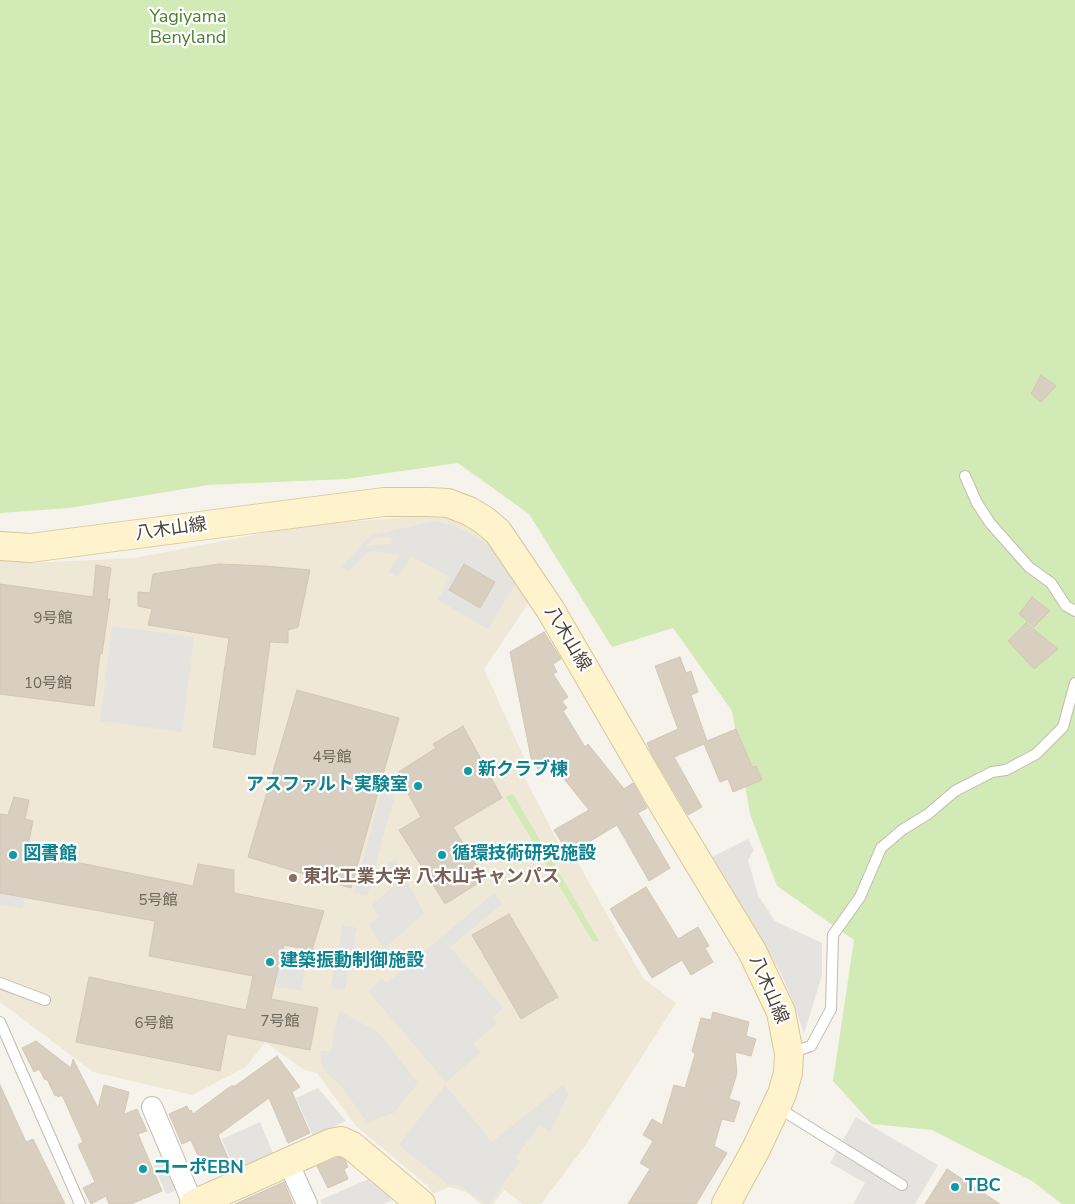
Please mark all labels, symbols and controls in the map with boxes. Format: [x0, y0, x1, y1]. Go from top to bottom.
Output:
park label: Yagiyama Benyland [149, 7, 227, 50]
street label: 八木山線 [134, 514, 208, 546]
street label: 八木山線 [539, 603, 595, 675]
house number: 9号館 [34, 610, 72, 628]
house number: 10号館 [24, 675, 72, 693]
house number: 4号館 [313, 749, 351, 767]
place label: 新クラブ棟 [478, 760, 568, 782]
marker: 新クラブ棟 [462, 765, 474, 777]
place label: アスファルト実験室 [246, 775, 408, 797]
marker: アスファルト実験室 [412, 780, 424, 792]
place label: 図書館 [23, 844, 77, 866]
place label: 循環技術研究施設 [452, 844, 596, 866]
marker: 図書館 [7, 849, 19, 861]
marker: 循環技術研究施設 [436, 849, 448, 861]
place label: 東北工業大学 八木山キャンパス [303, 867, 560, 889]
marker: 東北工業大学 八木山キャンパス [287, 872, 299, 884]
house number: 5号館 [139, 892, 177, 910]
place label: 建築振動制御施設 [280, 951, 424, 973]
street label: 八木山線 [744, 953, 792, 1027]
marker: 建築振動制御施設 [264, 956, 276, 968]
house number: 7号館 [261, 1013, 299, 1031]
house number: 6号館 [135, 1015, 173, 1033]
place label: コーポEBN [153, 1158, 244, 1180]
marker: コーポEBN [137, 1163, 149, 1175]
place label: TBC [965, 1176, 1001, 1198]
marker: TBC [949, 1181, 961, 1193]

